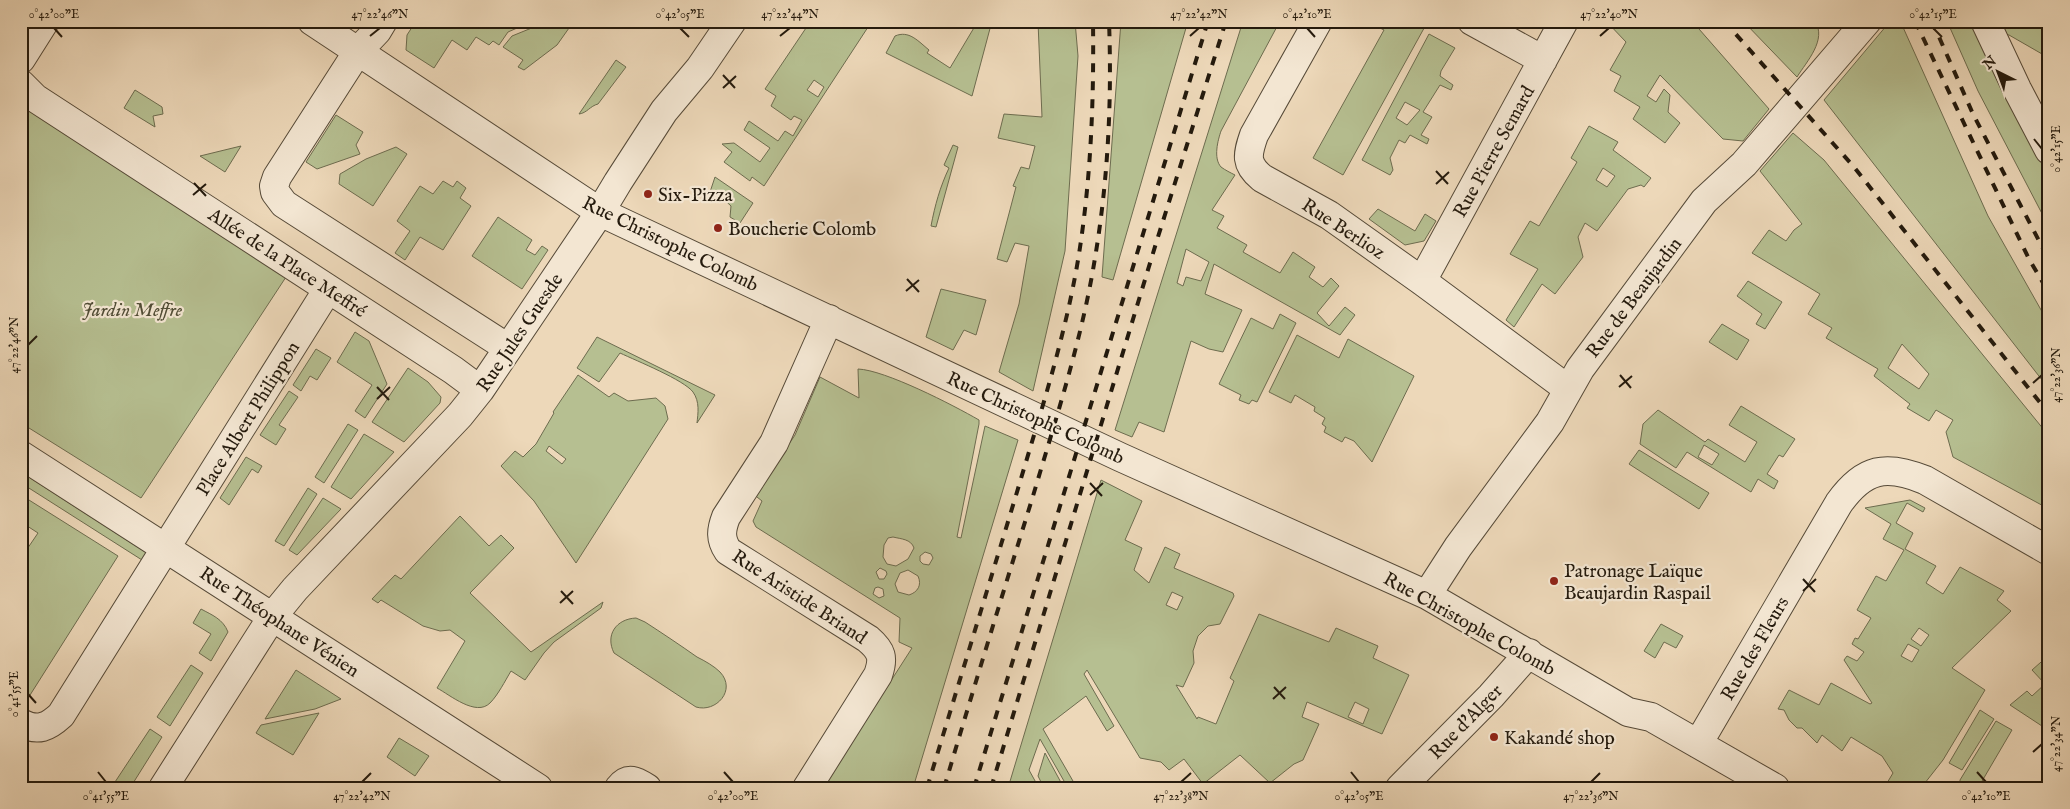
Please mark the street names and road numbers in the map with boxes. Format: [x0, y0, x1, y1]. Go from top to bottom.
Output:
street label: Rue Pierre Semard [1449, 81, 1541, 222]
street label: Rue Christophe Colomb [578, 192, 762, 298]
street label: Rue Berlioz [1297, 194, 1389, 266]
street label: Allée de la Place Meffré [202, 203, 371, 324]
street label: Rue de Beaujardin [1582, 233, 1688, 363]
street label: Rue Jules Guesde [472, 269, 569, 397]
street label: Place Albert Philippon [192, 338, 306, 501]
street label: Rue Christophe Colomb [943, 367, 1128, 471]
street label: Rue Aristide Briand [727, 545, 872, 651]
street label: Rue Théophane Vénien [195, 562, 363, 683]
street label: Rue Christophe Colomb [1379, 567, 1559, 682]
street label: Rue des Fleurs [1716, 593, 1795, 705]
street label: Rue d'Alger [1425, 680, 1508, 765]

